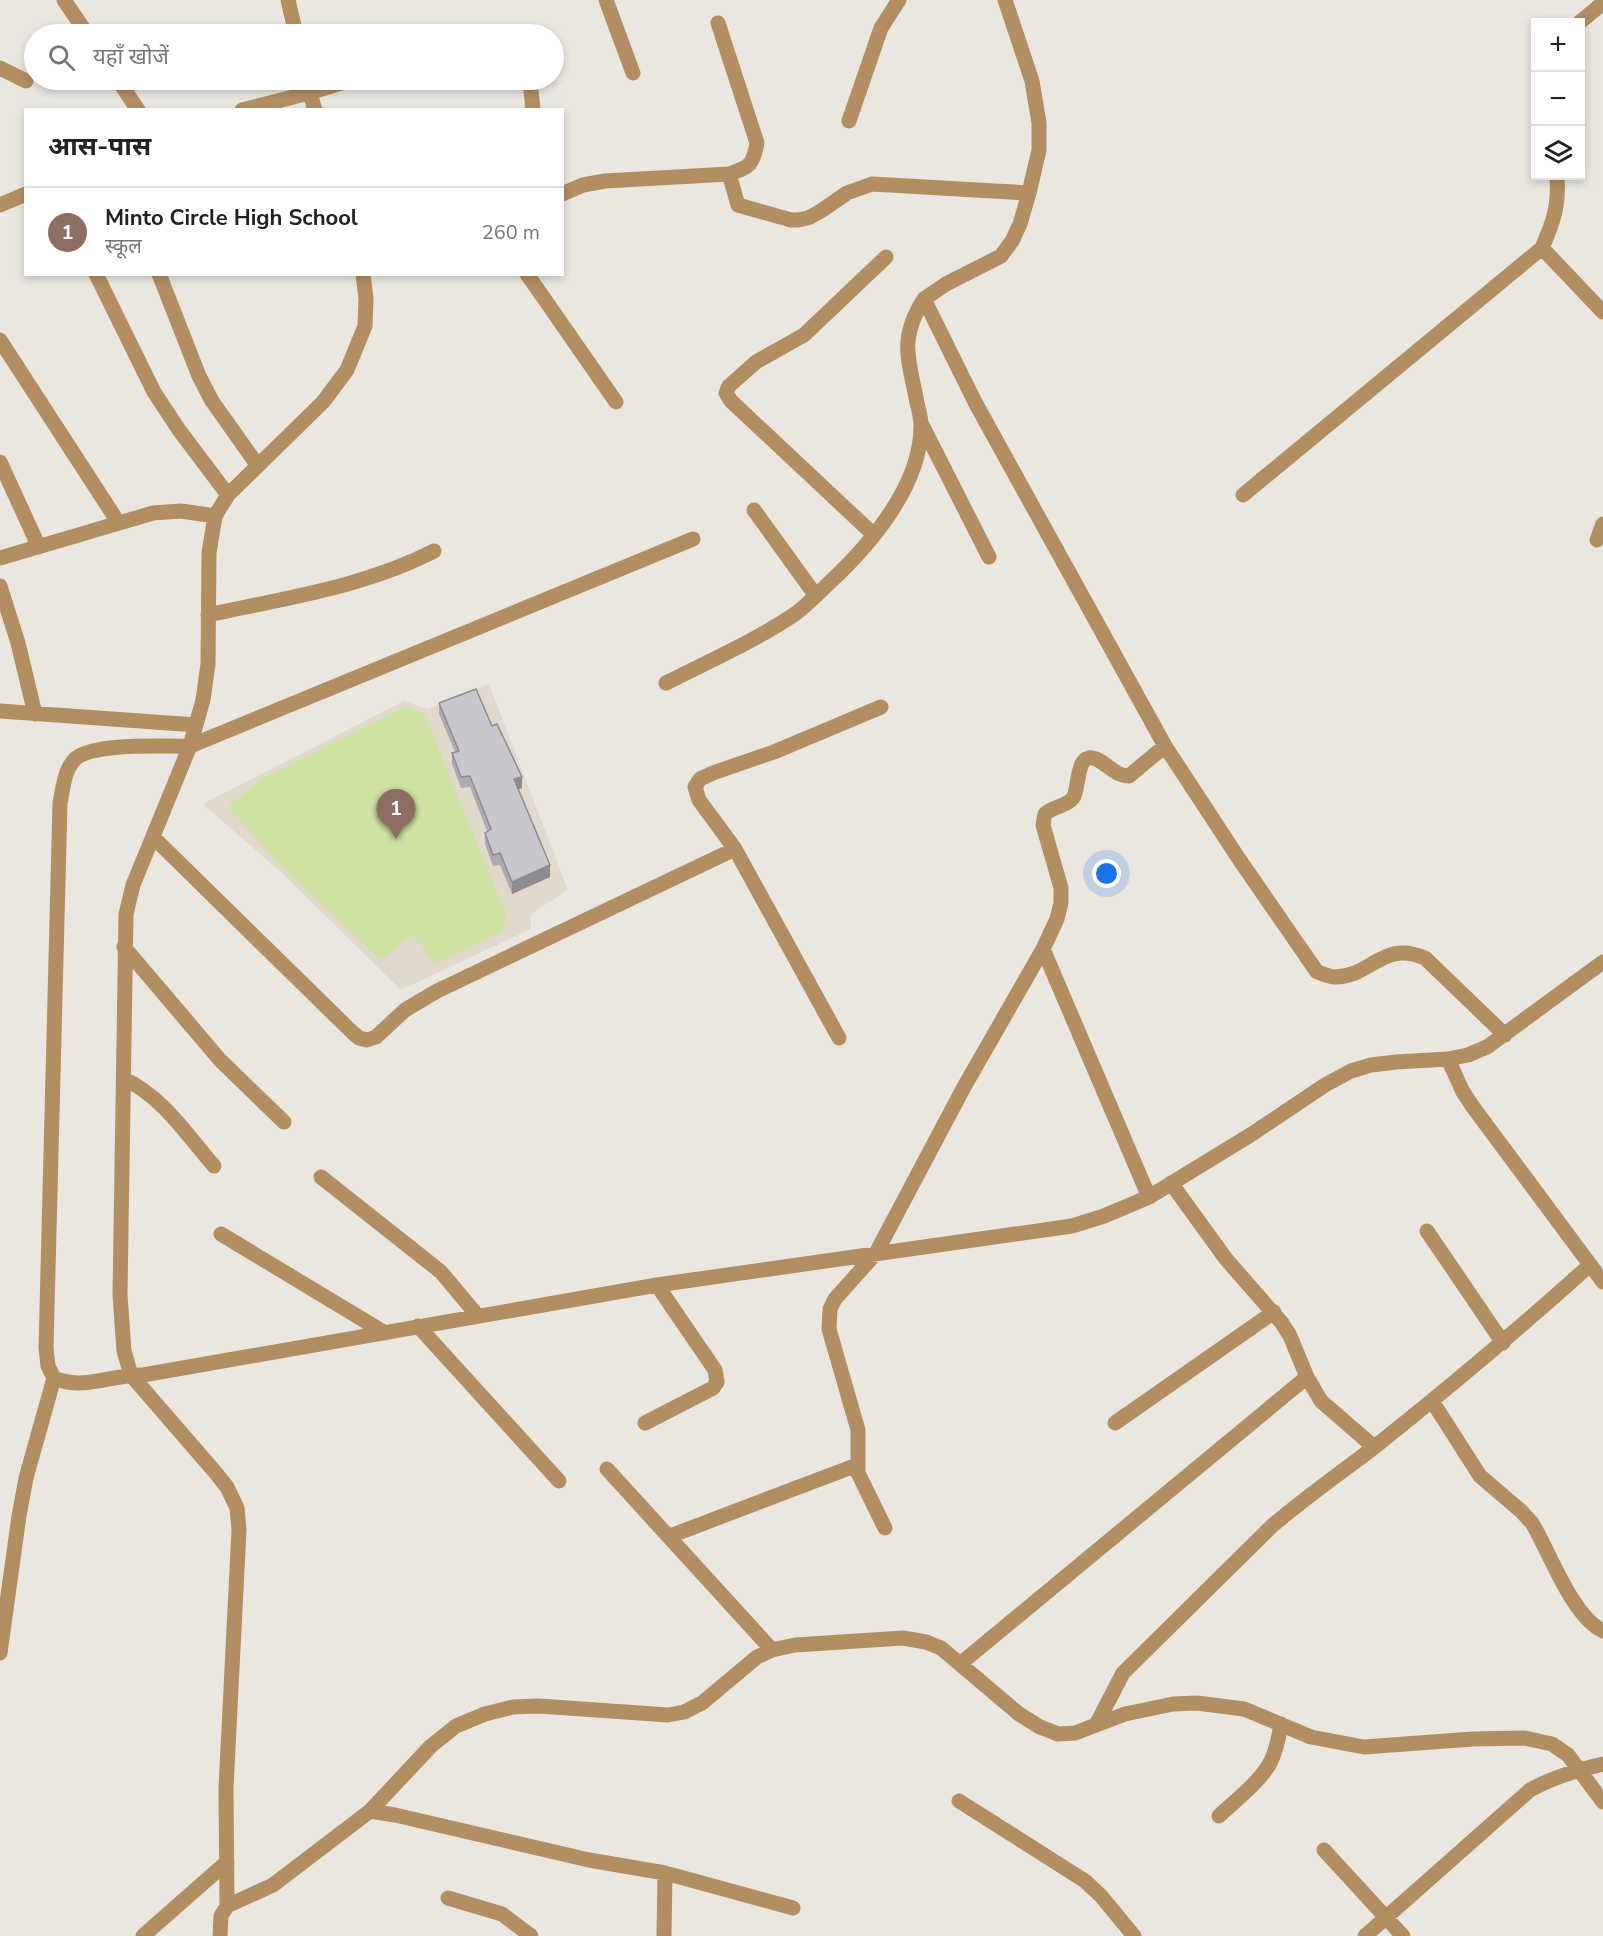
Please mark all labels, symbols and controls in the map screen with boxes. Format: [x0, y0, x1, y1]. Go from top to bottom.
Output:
map controls [1531, 18, 1585, 180]
button: + [1531, 18, 1585, 72]
search box [24, 24, 564, 90]
icon: search [45, 41, 78, 74]
text: यहाँ खोजें [93, 42, 169, 72]
button: − [1531, 72, 1585, 126]
button: layers [1531, 126, 1585, 180]
text: आस-पास [48, 129, 151, 164]
text: Minto Circle High School [105, 203, 358, 233]
text: 1 [62, 219, 74, 246]
text: 260 m [482, 219, 540, 246]
text: स्कूल [105, 233, 142, 260]
pin: 1 [376, 790, 416, 839]
your location [1092, 859, 1121, 888]

